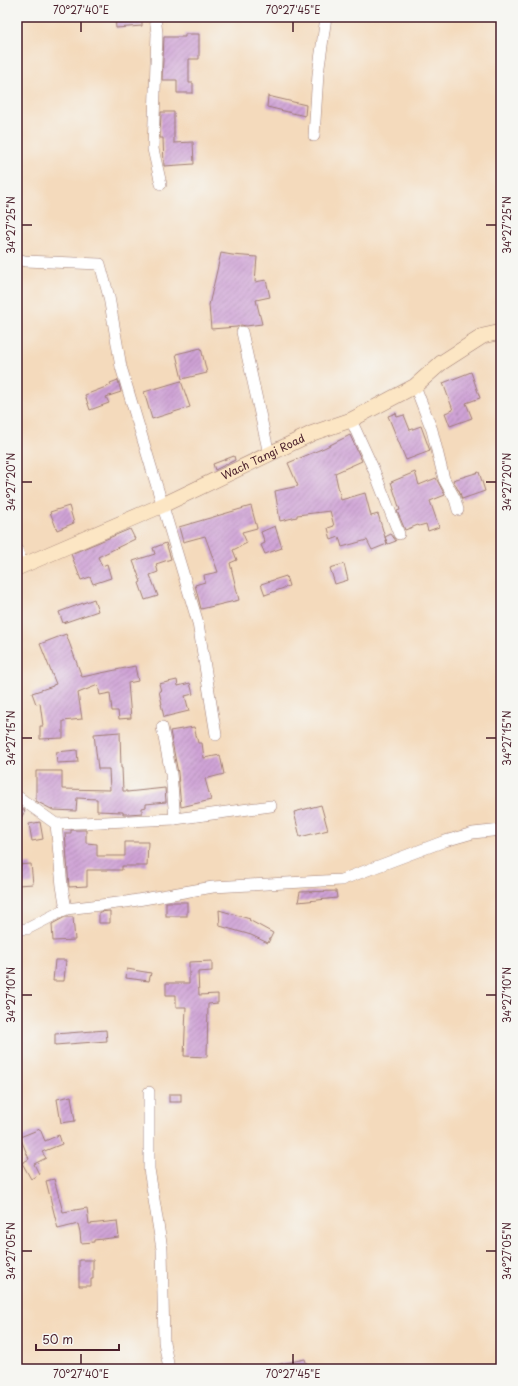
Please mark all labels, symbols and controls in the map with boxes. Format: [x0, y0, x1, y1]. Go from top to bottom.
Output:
text: 70°27'40"E [53, 2, 109, 17]
text: 70°27'45"E [265, 2, 321, 17]
text: 34°27'25"N [3, 196, 18, 254]
text: 34°27'25"N [499, 196, 514, 254]
street label: Wach Tangi Road [218, 429, 308, 484]
text: 34°27'20"N [3, 453, 18, 511]
text: 34°27'20"N [499, 453, 514, 511]
text: 34°27'15"N [3, 710, 18, 766]
text: 34°27'15"N [499, 710, 514, 766]
text: 34°27'10"N [3, 967, 18, 1023]
text: 34°27'10"N [499, 967, 514, 1023]
text: 34°27'05"N [3, 1222, 18, 1280]
text: 34°27'05"N [499, 1222, 514, 1280]
scale bar [36, 1326, 119, 1352]
text: 50 m [42, 1330, 73, 1348]
text: 70°27'40"E [53, 1366, 109, 1381]
text: 70°27'45"E [265, 1366, 321, 1381]

